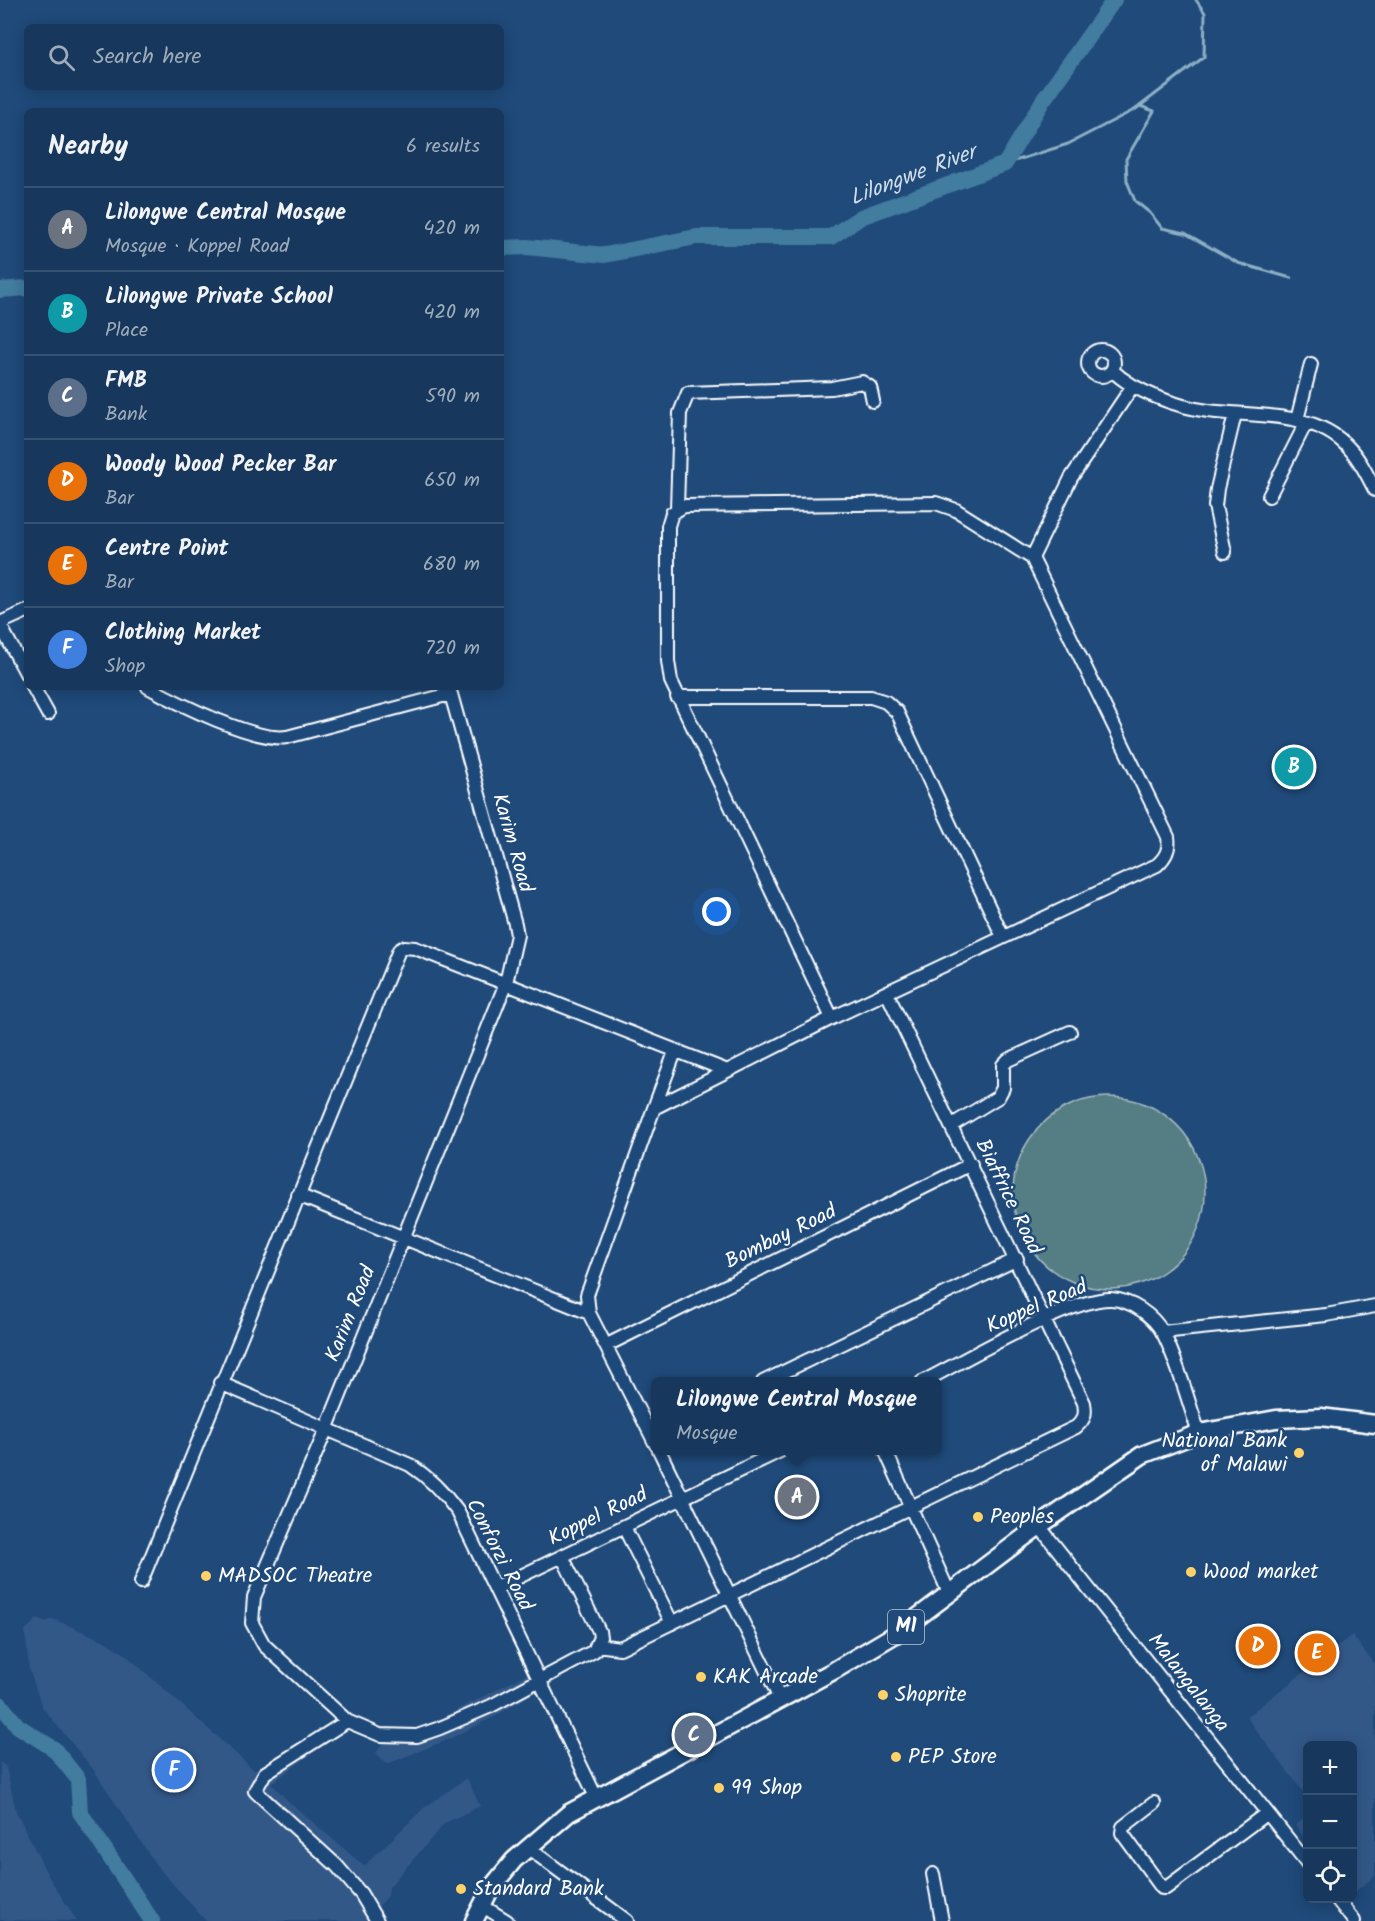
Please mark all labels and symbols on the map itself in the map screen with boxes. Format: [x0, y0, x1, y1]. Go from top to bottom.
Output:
water label: Lilongwe River [845, 134, 986, 216]
pin: B [1274, 744, 1314, 789]
street label: Karim Road [482, 790, 542, 897]
your location [702, 897, 731, 926]
street label: Biaffrice Road [966, 1133, 1051, 1261]
street label: Bombay Road [719, 1195, 843, 1278]
street label: Karim Road [317, 1260, 385, 1367]
street label: Koppel Road [981, 1271, 1093, 1343]
place label: National Bank of Malawi [1161, 1425, 1288, 1482]
marker: National Bank of Malawi [1292, 1446, 1306, 1460]
pin: A [778, 1474, 816, 1520]
street label: Koppel Road [543, 1478, 654, 1555]
street label: Conforzi Road [457, 1493, 542, 1617]
place label: Peoples [990, 1501, 1054, 1534]
marker: Peoples [971, 1510, 985, 1524]
place label: Wood market [1203, 1556, 1319, 1589]
place label: MADSOC Theatre [218, 1560, 373, 1593]
marker: Wood market [1184, 1565, 1198, 1579]
marker: MADSOC Theatre [199, 1569, 213, 1583]
road number: M1 [888, 1610, 924, 1644]
pin: D [1238, 1624, 1278, 1668]
street label: Malangalanga [1139, 1626, 1237, 1740]
pin: E [1298, 1630, 1336, 1676]
place label: KAK Arcade [713, 1661, 818, 1694]
marker: KAK Arcade [694, 1670, 708, 1684]
place label: Shoprite [895, 1679, 967, 1712]
marker: Shoprite [876, 1688, 890, 1702]
pin: C [674, 1712, 714, 1758]
place label: PEP Store [908, 1741, 997, 1774]
pin: F [154, 1748, 194, 1792]
marker: PEP Store [889, 1750, 903, 1764]
place label: 99 Shop [731, 1772, 802, 1805]
marker: 99 Shop [712, 1781, 726, 1795]
place label: Standard Bank [473, 1873, 604, 1906]
marker: Standard Bank [454, 1882, 468, 1896]

